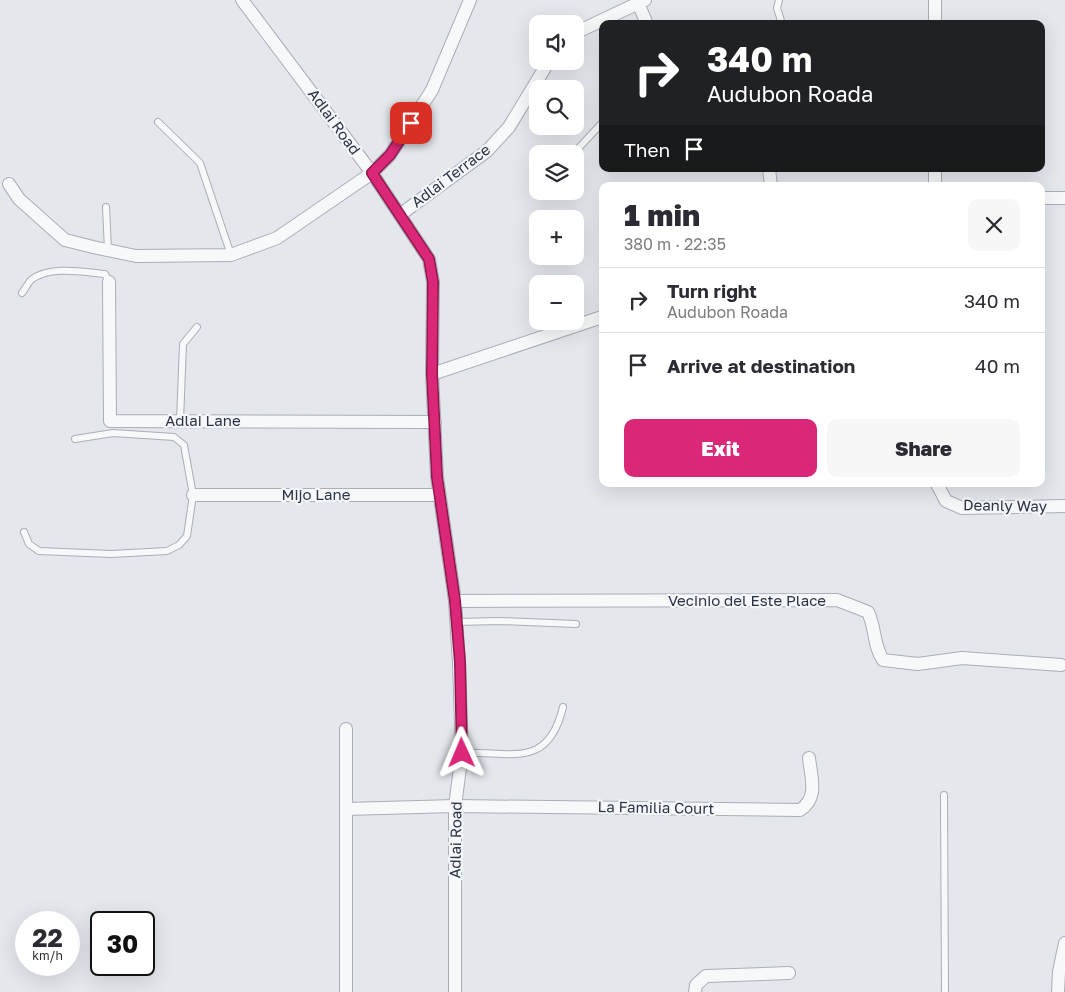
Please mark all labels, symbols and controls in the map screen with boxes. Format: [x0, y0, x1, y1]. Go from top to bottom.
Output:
map controls [529, 15, 584, 330]
button: sound [529, 15, 584, 70]
text: 340 m [707, 38, 812, 80]
icon: right [624, 40, 689, 105]
button: search [529, 80, 584, 135]
text: Audubon Roada [707, 80, 874, 107]
street label: Adlai Road [305, 85, 365, 158]
pin [390, 102, 432, 144]
icon: arrive [397, 109, 425, 137]
icon: arrive [680, 135, 708, 163]
text: Then [624, 138, 670, 161]
street label: Adlai Terrace [408, 140, 493, 211]
button: layers [529, 145, 584, 200]
text: 1 min [624, 197, 700, 233]
button: close [968, 199, 1020, 251]
button: + [529, 210, 584, 265]
text: 380 m · 22:35 [624, 234, 726, 254]
button: − [529, 275, 584, 330]
text: Turn right [667, 279, 757, 302]
icon: right [624, 286, 652, 314]
text: 340 m [964, 289, 1020, 312]
text: Audubon Roada [667, 302, 788, 322]
icon: arrive [624, 351, 652, 379]
text: Arrive at destination [667, 354, 855, 377]
text: 40 m [975, 354, 1020, 377]
street label: Adlai Lane [165, 411, 241, 429]
button: Exit [624, 419, 817, 477]
button: Share [827, 419, 1020, 477]
street label: Mijo Lane [282, 485, 351, 503]
street label: Deanly Way [963, 495, 1048, 515]
street label: Vecinio del Este Place [668, 591, 826, 609]
position arrow [435, 726, 487, 778]
street label: La Familia Court [597, 797, 715, 817]
street label: Adlai Road [445, 801, 465, 879]
speed limit sign: 30 [90, 911, 155, 976]
text: 22 [32, 922, 63, 953]
text: km/h [32, 948, 63, 963]

